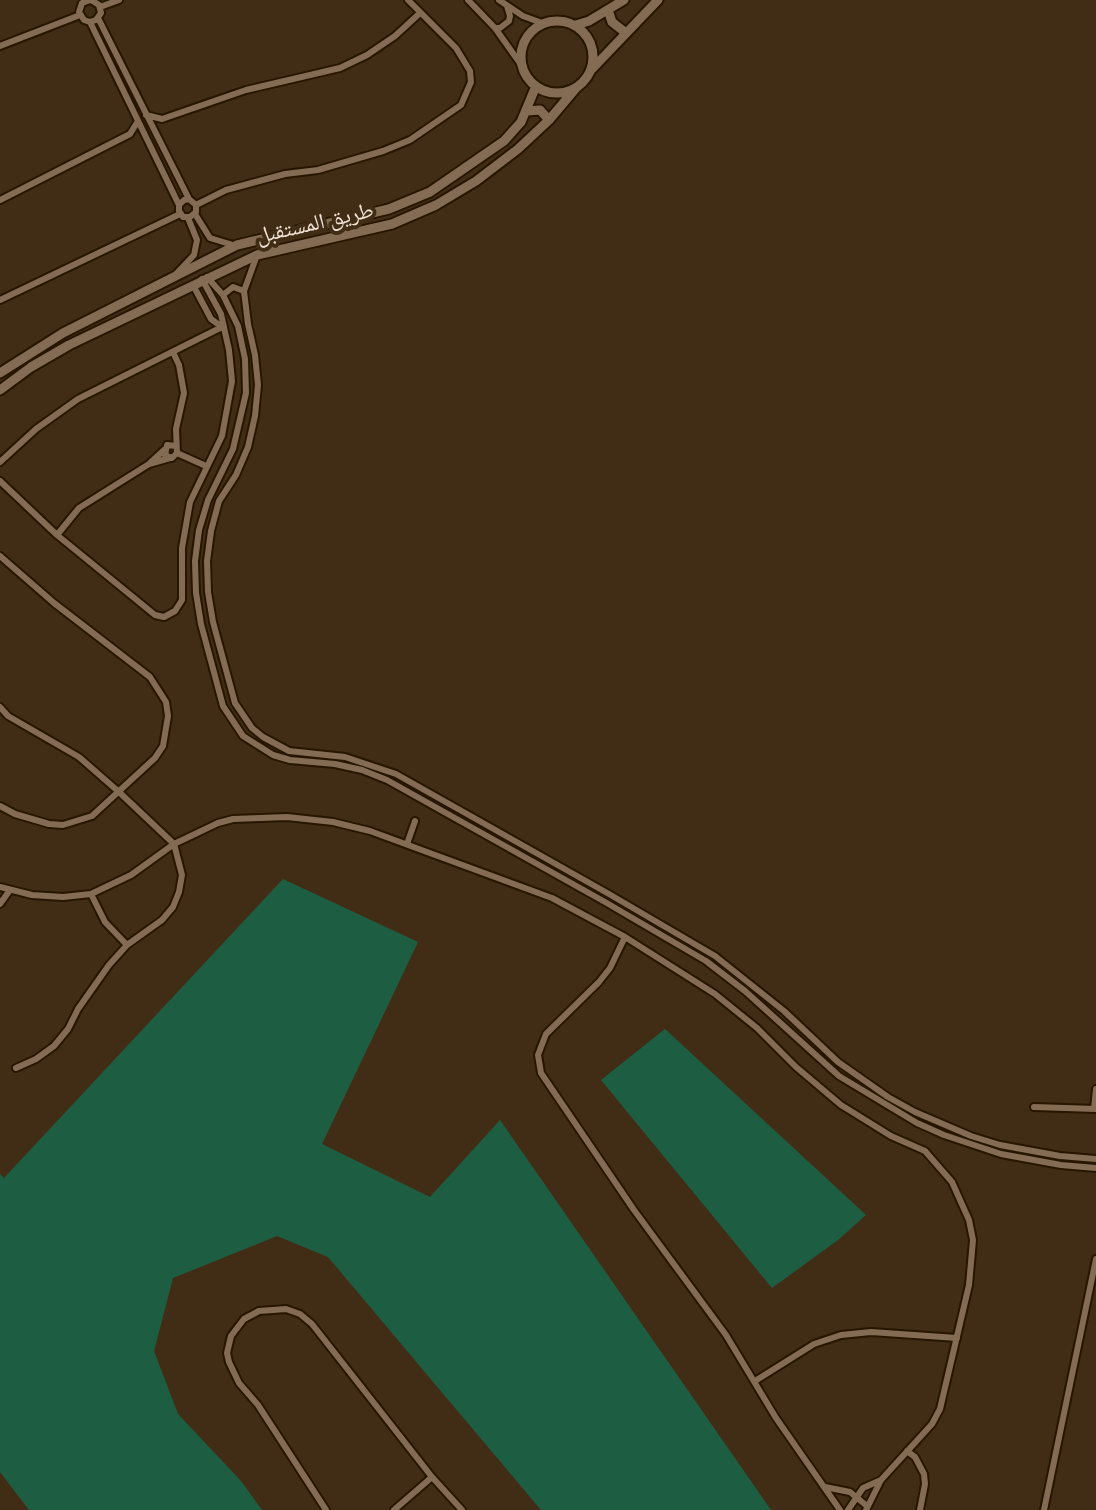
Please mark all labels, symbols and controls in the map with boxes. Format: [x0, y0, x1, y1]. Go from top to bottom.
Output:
street label: طريق المستقبل [254, 198, 376, 250]

